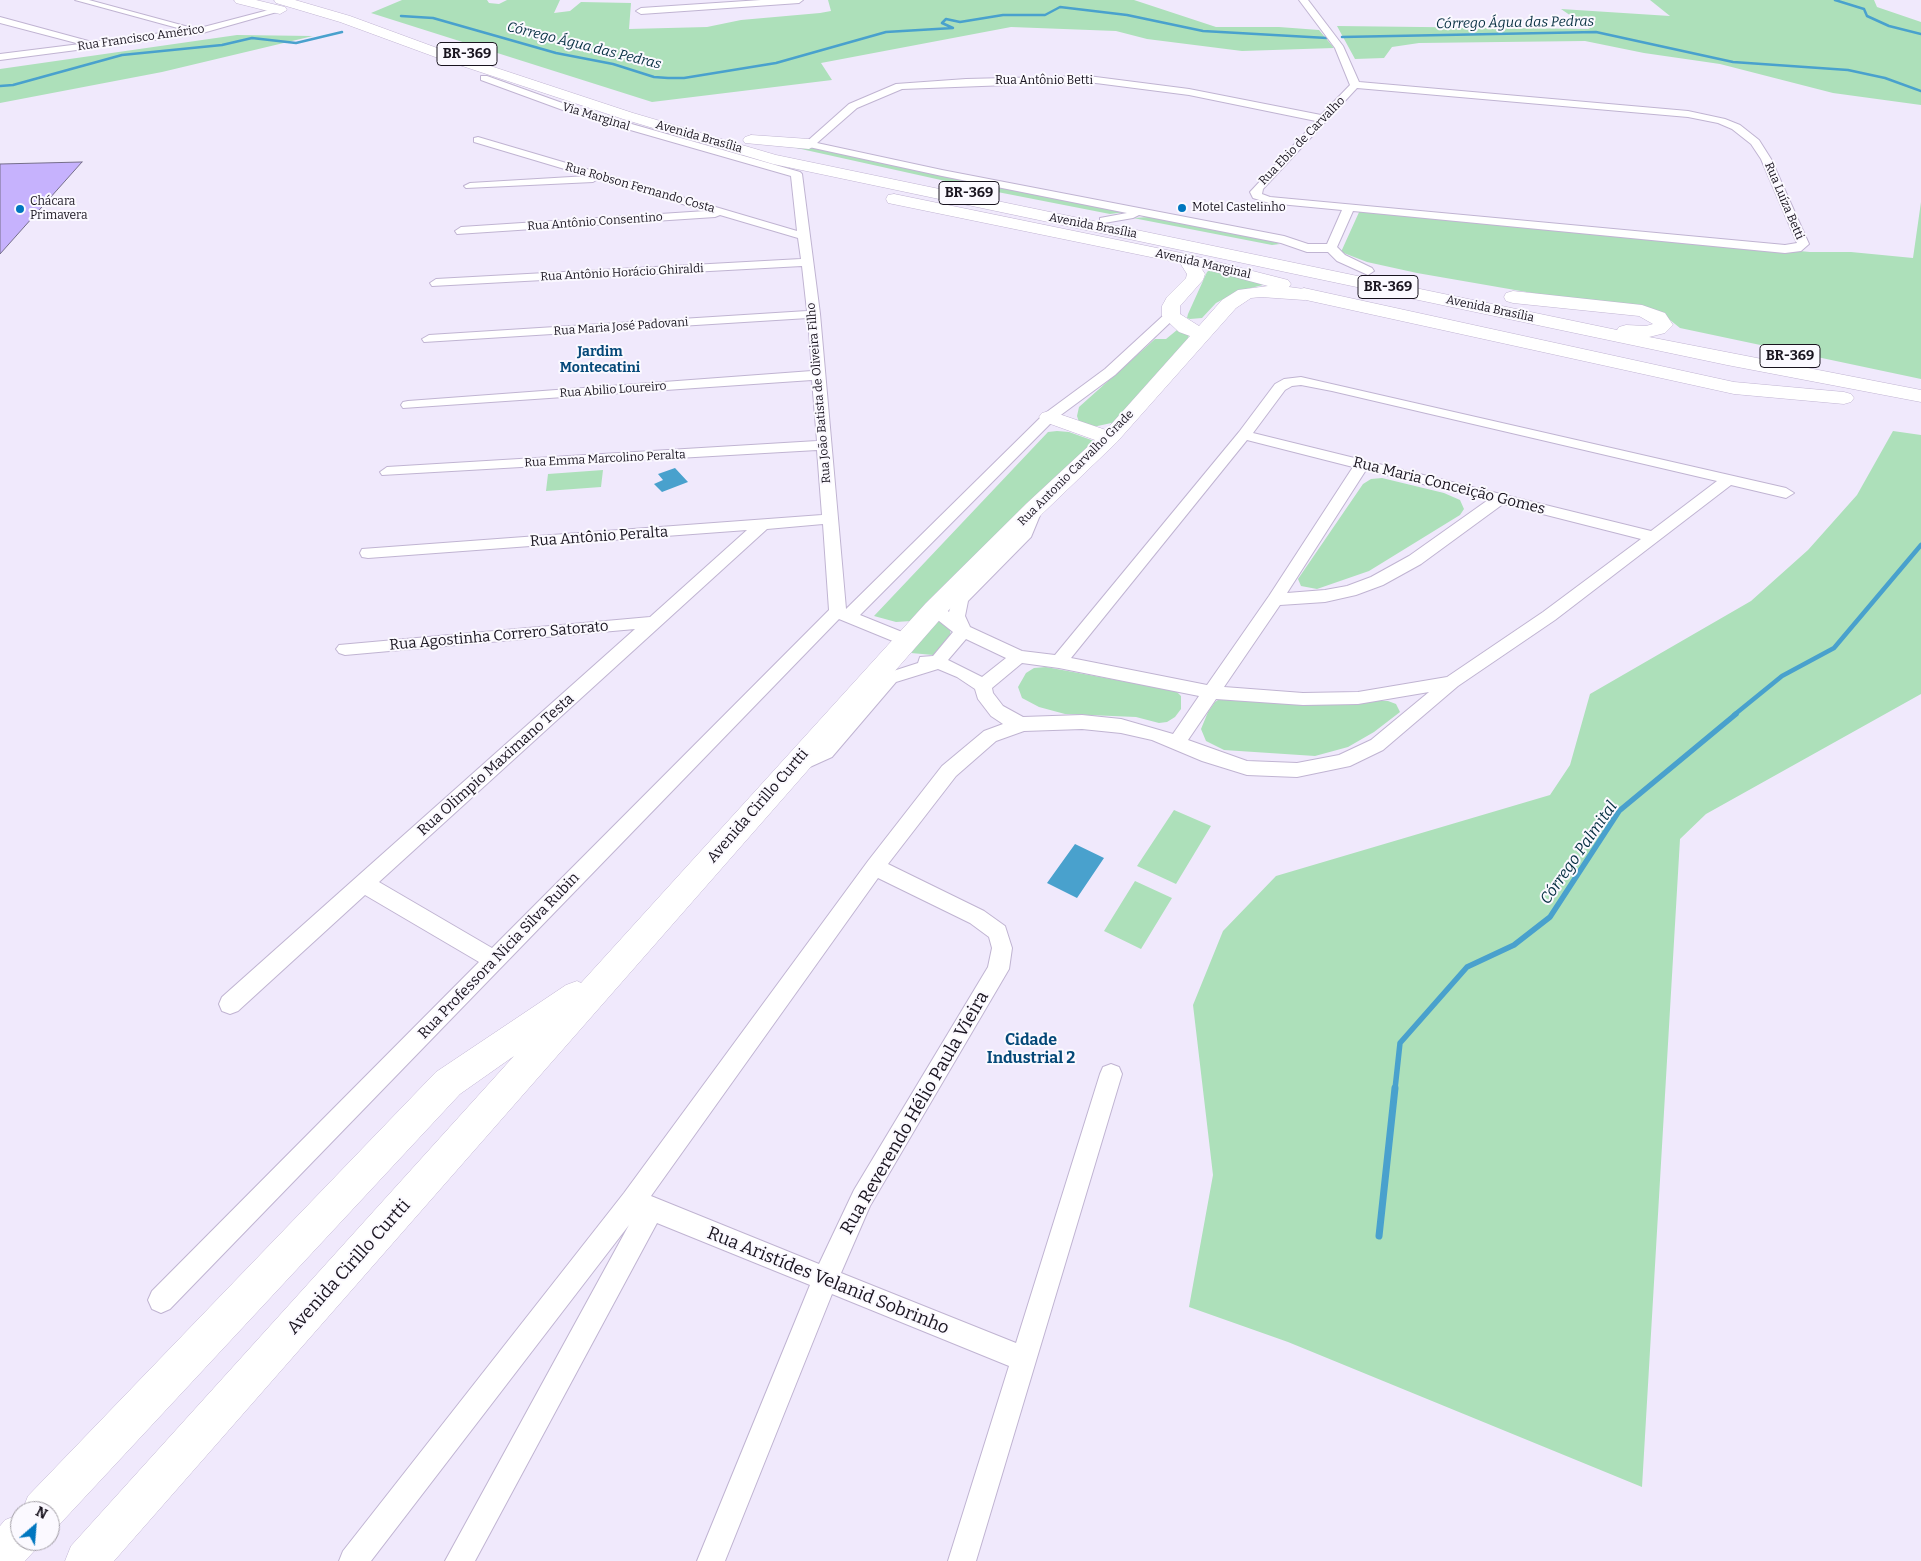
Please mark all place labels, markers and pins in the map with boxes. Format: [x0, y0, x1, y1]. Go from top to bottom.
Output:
place label: Chácara Primavera [30, 195, 88, 223]
place label: Motel Castelinho [1192, 201, 1286, 215]
marker: Motel Castelinho [1176, 202, 1188, 214]
marker: Chácara Primavera [14, 203, 26, 215]

